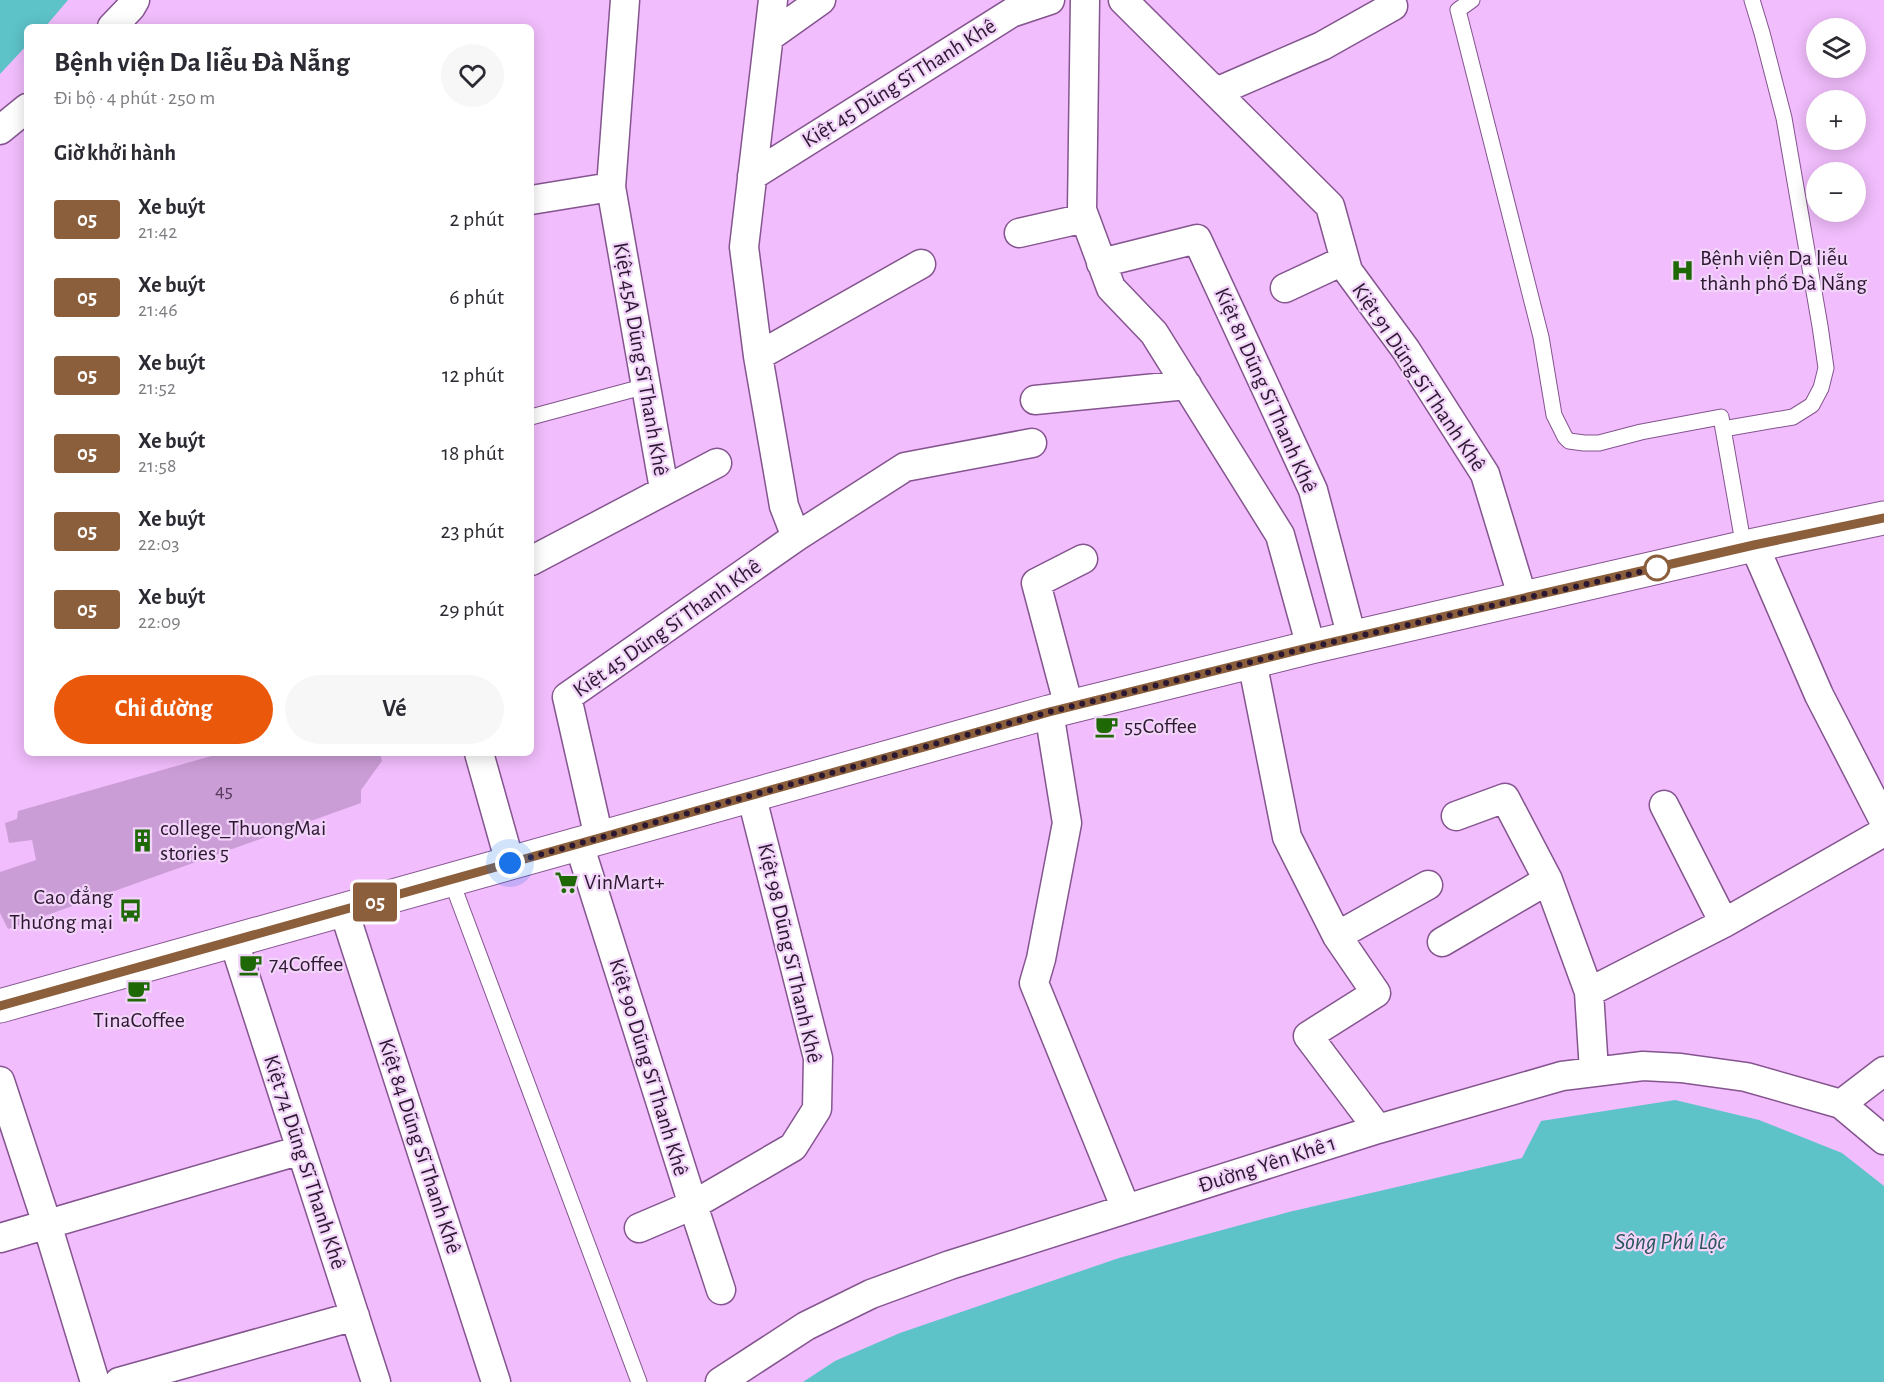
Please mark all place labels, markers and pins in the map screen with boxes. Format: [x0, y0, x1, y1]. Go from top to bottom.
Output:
place label: Bệnh viện Da liễu thành phố Đà Nẵng [1700, 247, 1867, 294]
hospital icon: Bệnh viện Da liễu thành phố Đà Nẵng [1669, 258, 1695, 284]
unlabelled marker [1644, 555, 1670, 581]
cafe icon: 55Coffee [1093, 713, 1119, 739]
place label: 55Coffee [1124, 715, 1197, 737]
place label: college_ThuongMai stories 5 [160, 817, 326, 864]
building icon: college_ThuongMai stories 5 [129, 828, 155, 854]
supermarket icon: VinMart+ [553, 869, 579, 895]
place label: VinMart+ [584, 871, 665, 893]
place label: Cao đẳng Thương mại [9, 886, 113, 933]
bus stop icon: Cao đẳng Thương mại [118, 897, 144, 923]
cafe icon: 74Coffee [238, 951, 264, 977]
place label: 74Coffee [269, 953, 343, 975]
cafe icon: TinaCoffee [126, 978, 152, 1004]
place label: TinaCoffee [93, 1009, 185, 1031]

